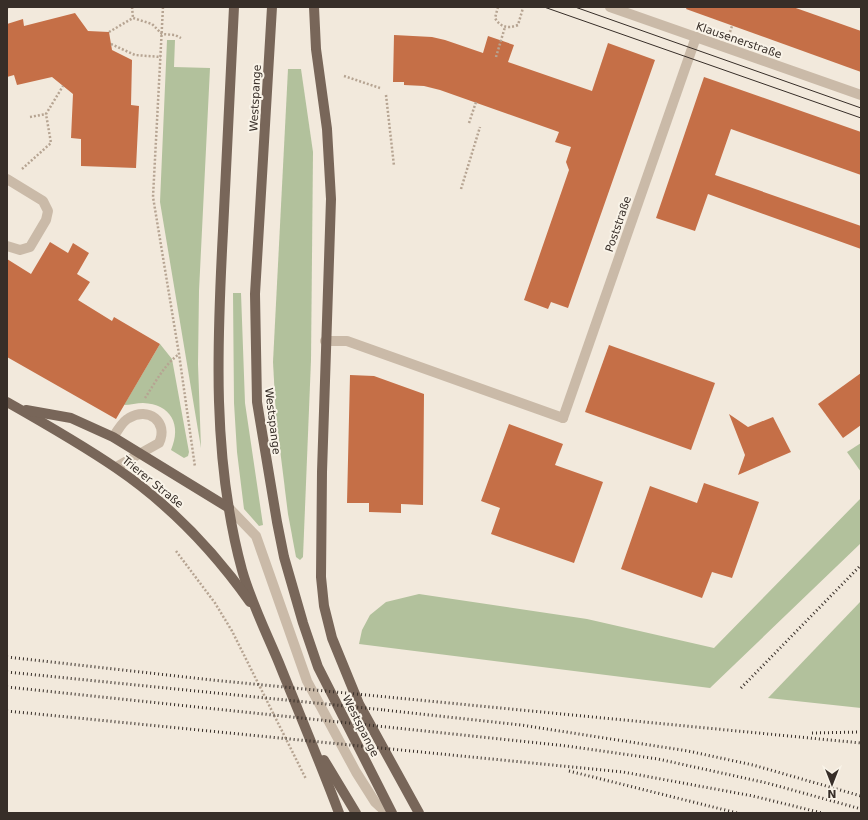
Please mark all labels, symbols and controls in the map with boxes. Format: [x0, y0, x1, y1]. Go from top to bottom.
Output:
street label: Klausenerstraße [694, 20, 784, 61]
street label: Westspange [247, 64, 264, 132]
street label: Poststraße [603, 194, 634, 254]
street label: Westspange [262, 387, 283, 455]
street label: Trierer Straße [119, 453, 186, 511]
street label: Westspange [340, 693, 382, 759]
north arrow [812, 764, 852, 804]
text: N [827, 787, 837, 800]

